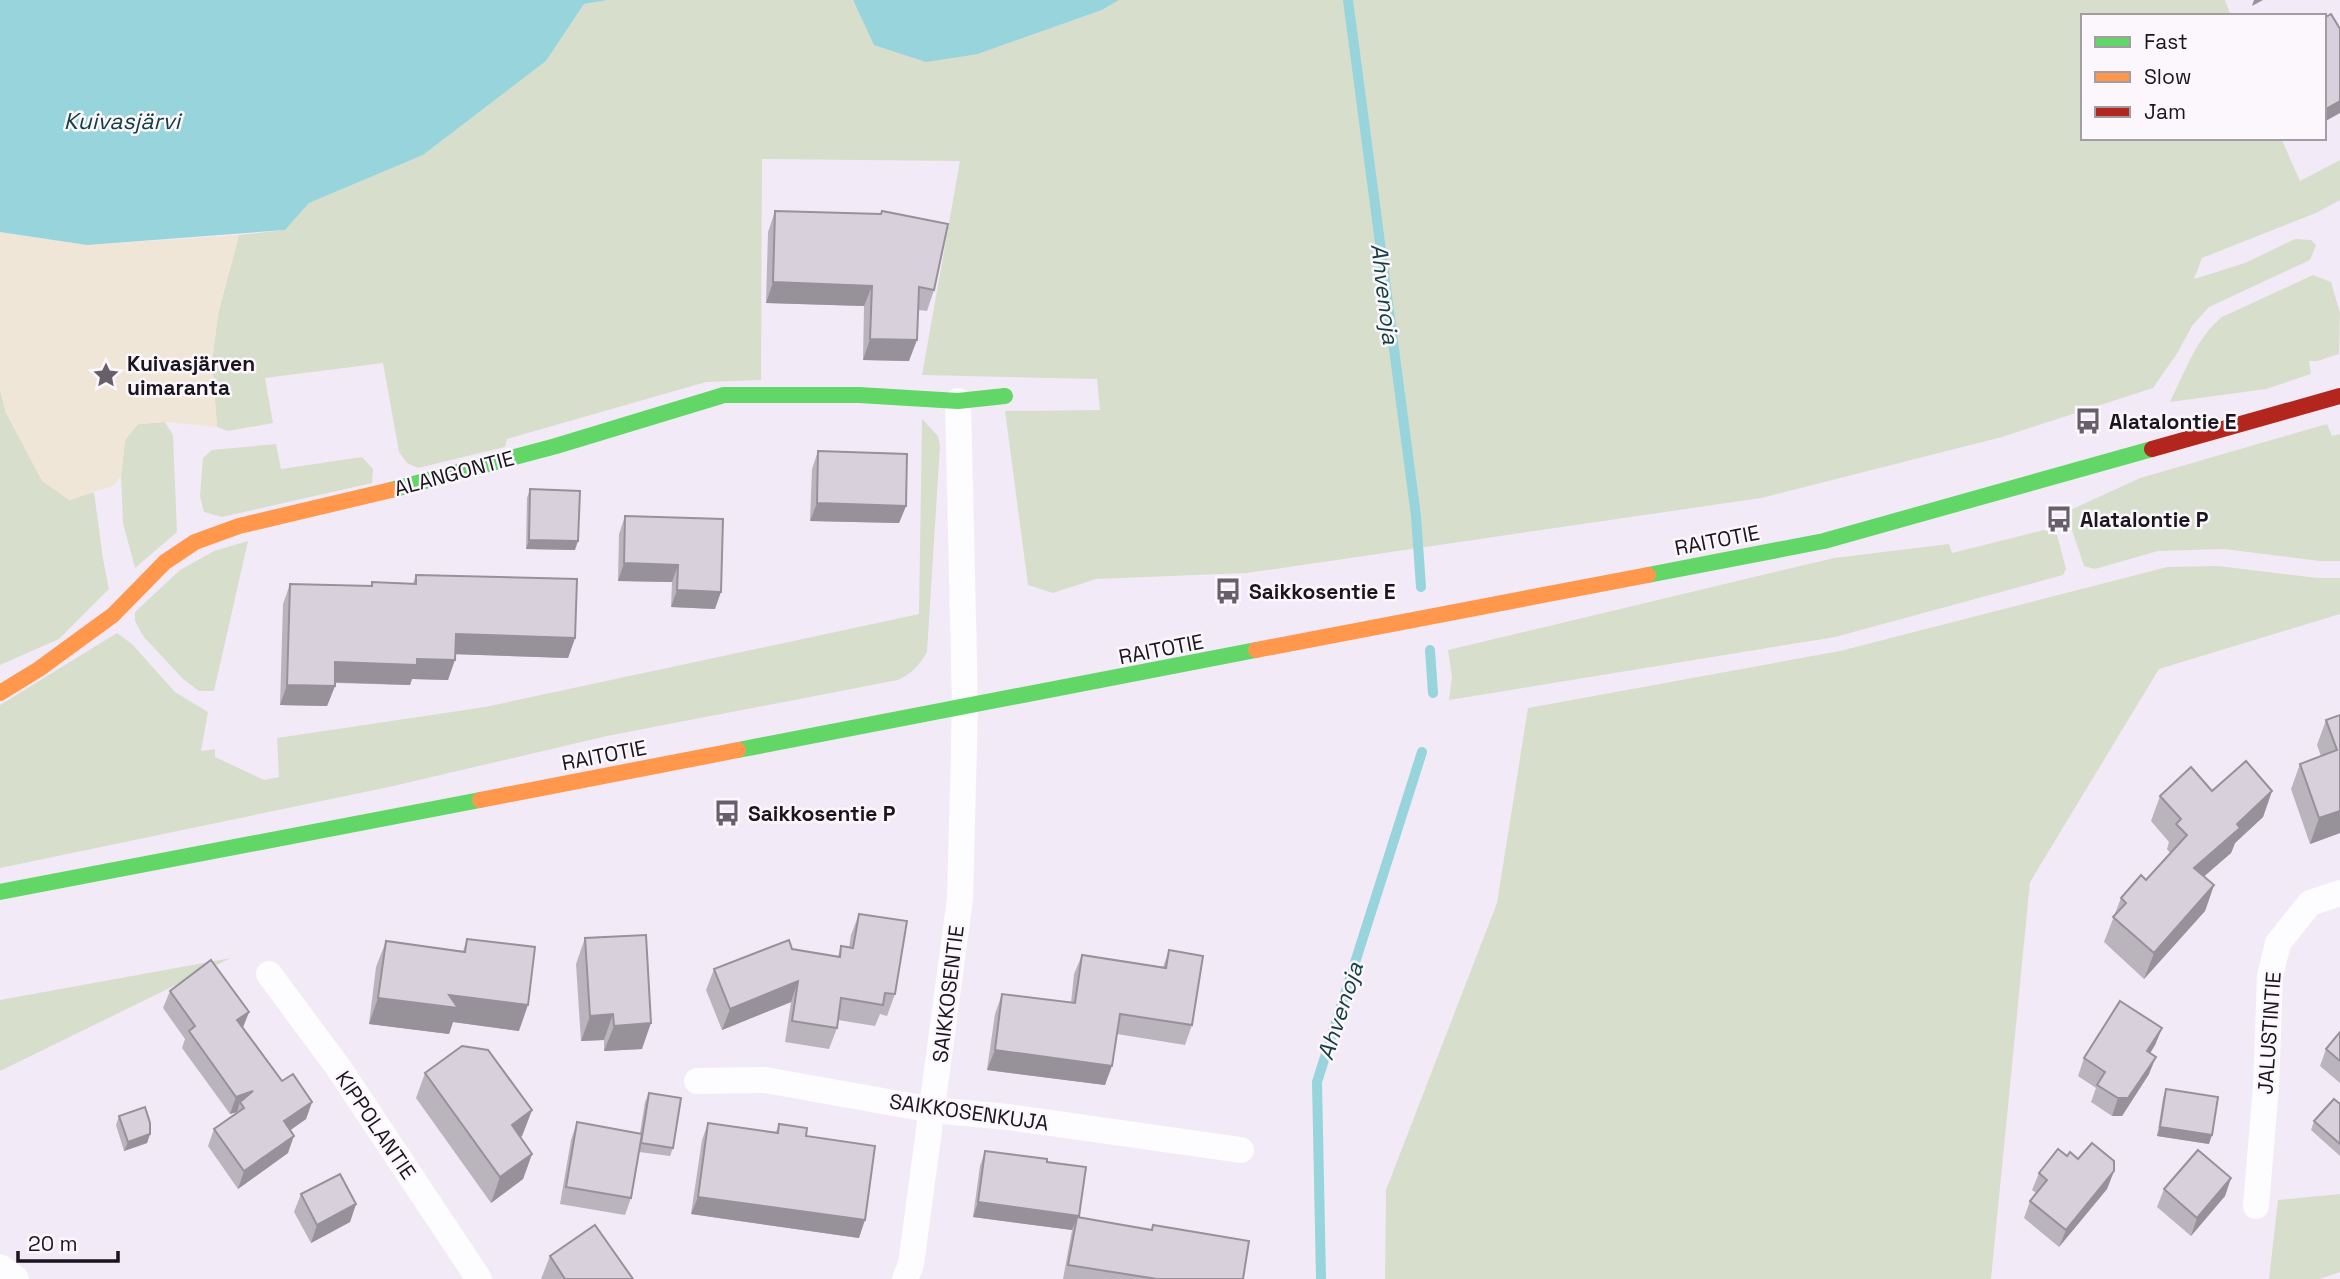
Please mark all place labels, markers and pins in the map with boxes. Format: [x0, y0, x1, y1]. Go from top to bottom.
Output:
place label: Kuivasjärven uimaranta [127, 350, 255, 401]
place icon: Kuivasjärven uimaranta [91, 360, 121, 390]
bus stop icon: Alatalontie E [2073, 406, 2103, 436]
place label: Alatalontie E [2109, 408, 2236, 435]
bus stop icon: Alatalontie P [2044, 504, 2074, 534]
place label: Alatalontie P [2080, 506, 2209, 533]
bus stop icon: Saikkosentie E [1213, 576, 1243, 606]
place label: Saikkosentie E [1249, 578, 1395, 605]
bus stop icon: Saikkosentie P [712, 798, 742, 828]
place label: Saikkosentie P [748, 800, 896, 827]

